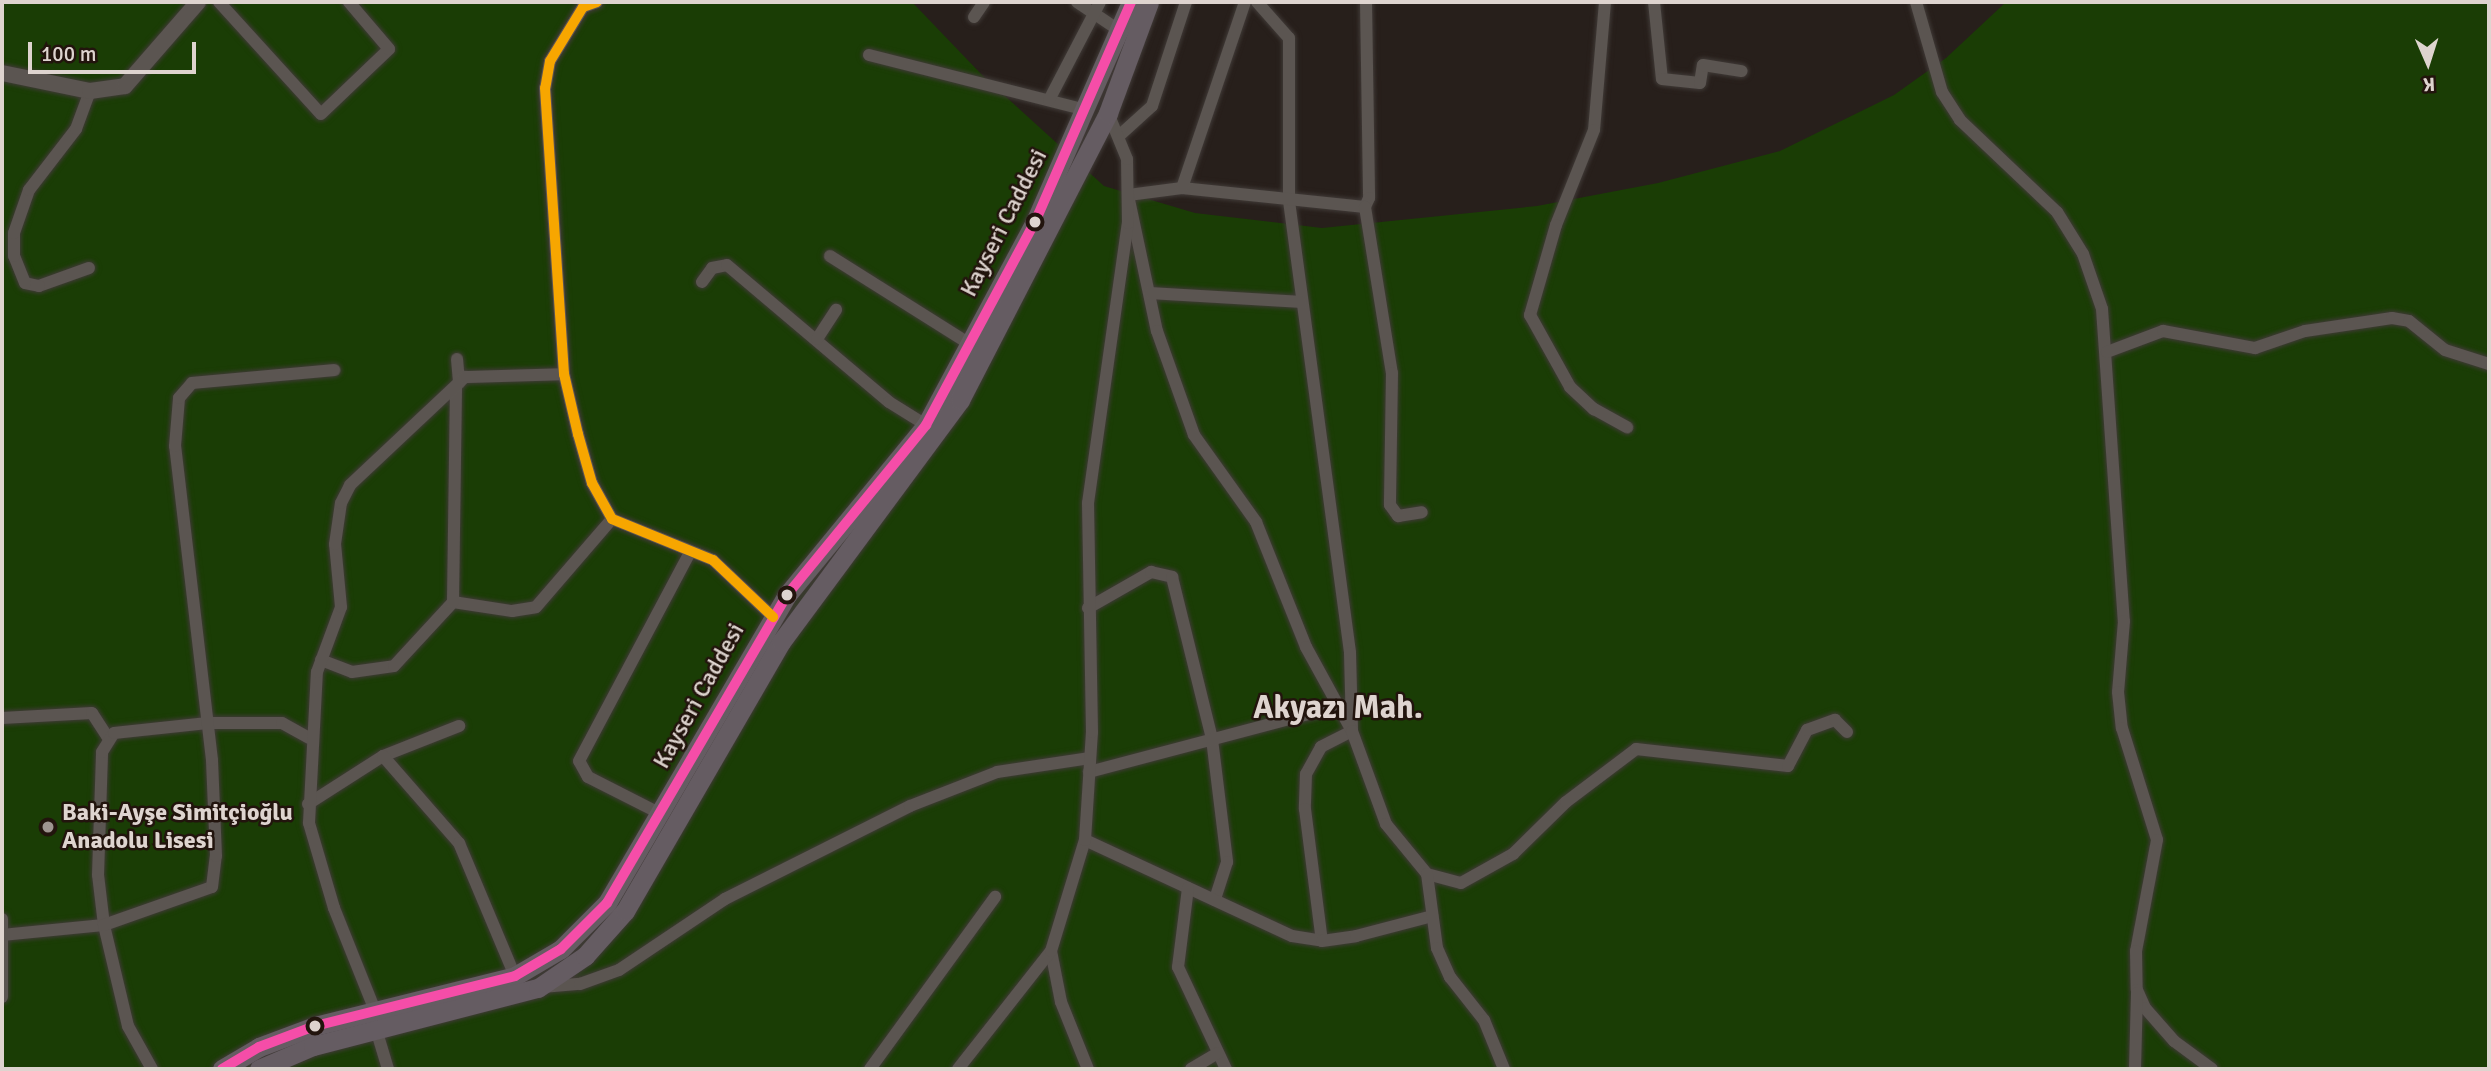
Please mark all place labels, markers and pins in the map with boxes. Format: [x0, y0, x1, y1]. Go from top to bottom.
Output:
unlabelled marker [1028, 215, 1042, 229]
unlabelled marker [780, 588, 794, 602]
place label: Baki-Ayşe Simitçioğlu Anadolu Lisesi [62, 799, 293, 855]
marker: Baki-Ayşe Simitçioğlu Anadolu Lisesi [40, 819, 56, 835]
unlabelled marker [308, 1019, 322, 1033]

